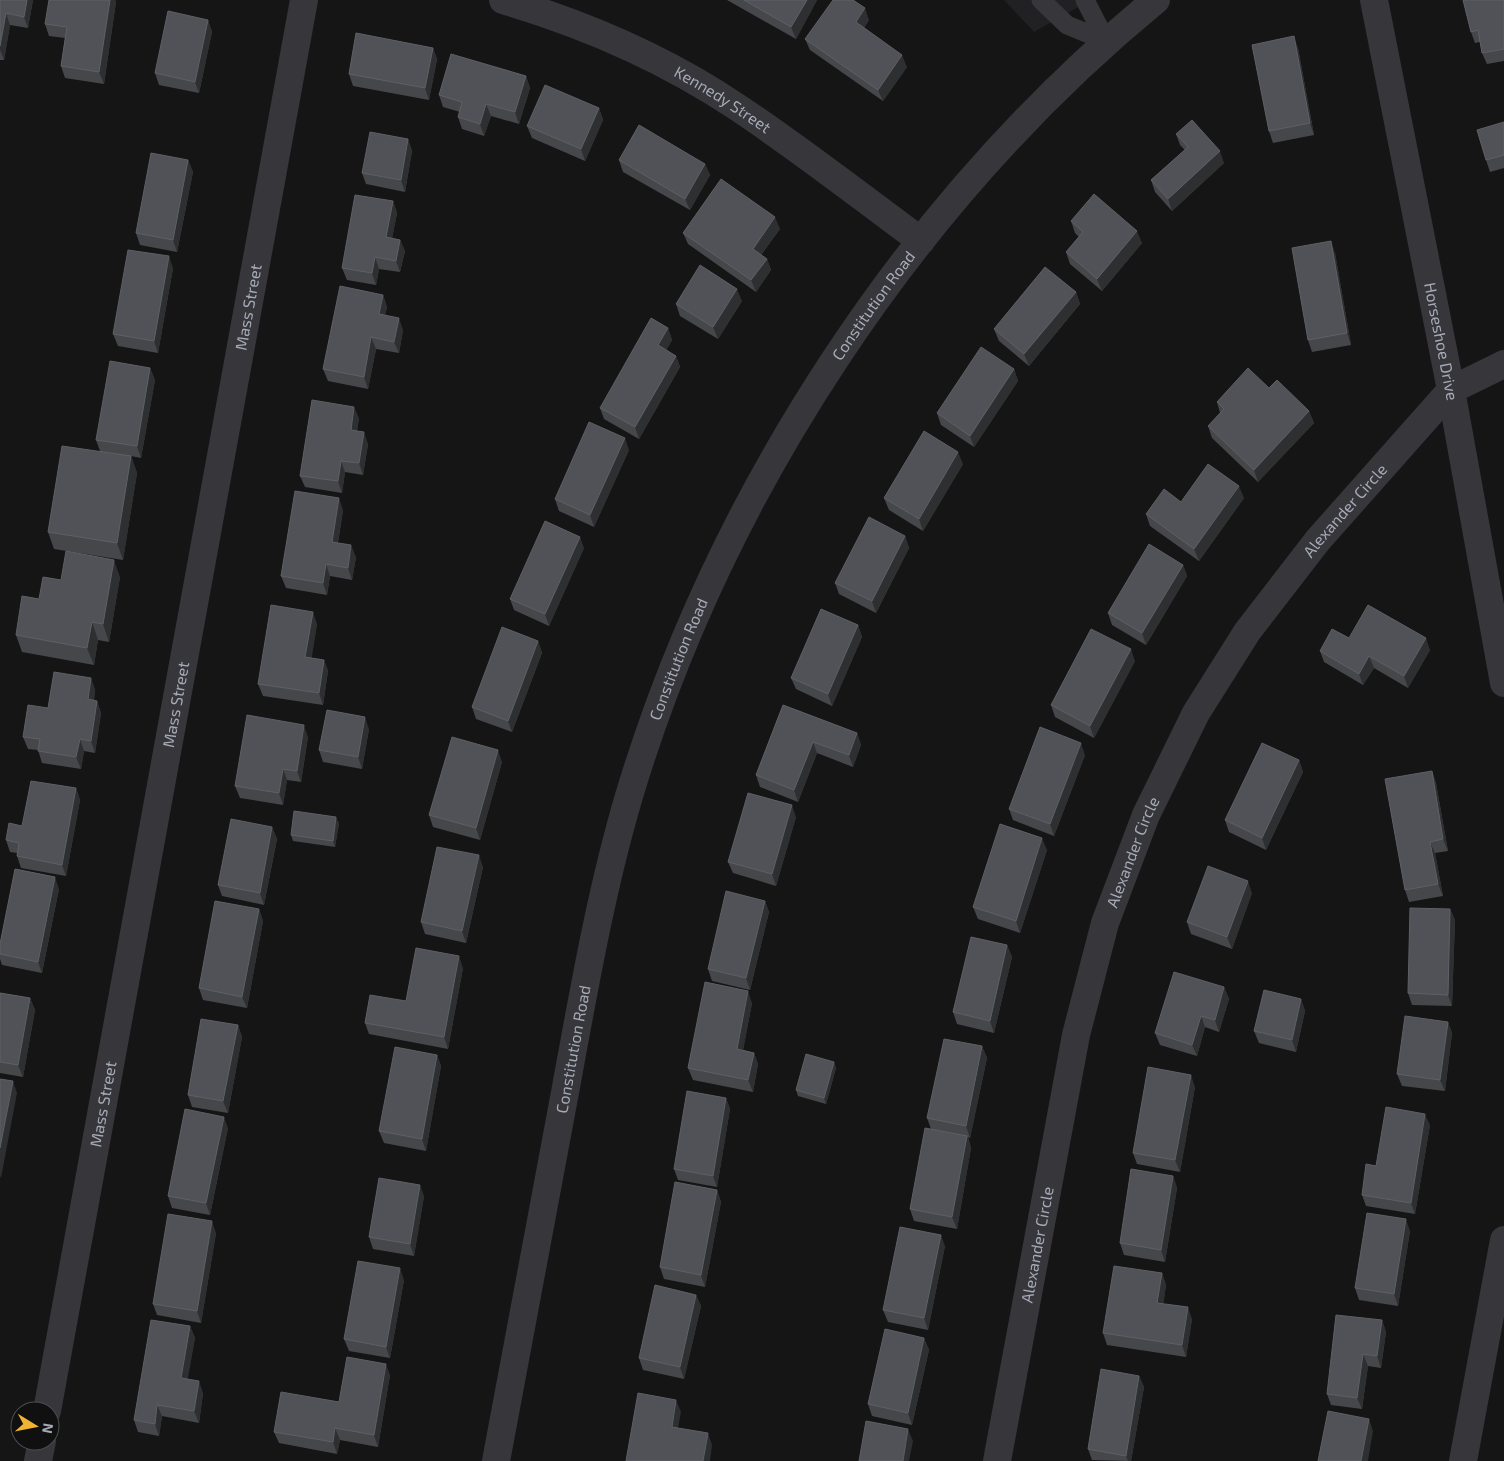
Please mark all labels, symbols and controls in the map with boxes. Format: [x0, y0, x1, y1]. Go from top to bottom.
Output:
street label: Kennedy Street [671, 61, 775, 136]
street label: Constitution Road [827, 247, 918, 363]
street label: Mass Street [230, 262, 265, 352]
street label: Horseshoe Drive [1421, 281, 1463, 402]
street label: Alexander Circle [1299, 459, 1390, 560]
street label: Constitution Road [645, 595, 711, 722]
street label: Mass Street [158, 660, 192, 749]
street label: Alexander Circle [1102, 793, 1163, 910]
street label: Constitution Road [551, 983, 594, 1115]
street label: Mass Street [85, 1059, 120, 1149]
street label: Alexander Circle [1017, 1185, 1057, 1304]
north arrow [10, 1401, 60, 1451]
text: N [39, 1422, 58, 1435]

